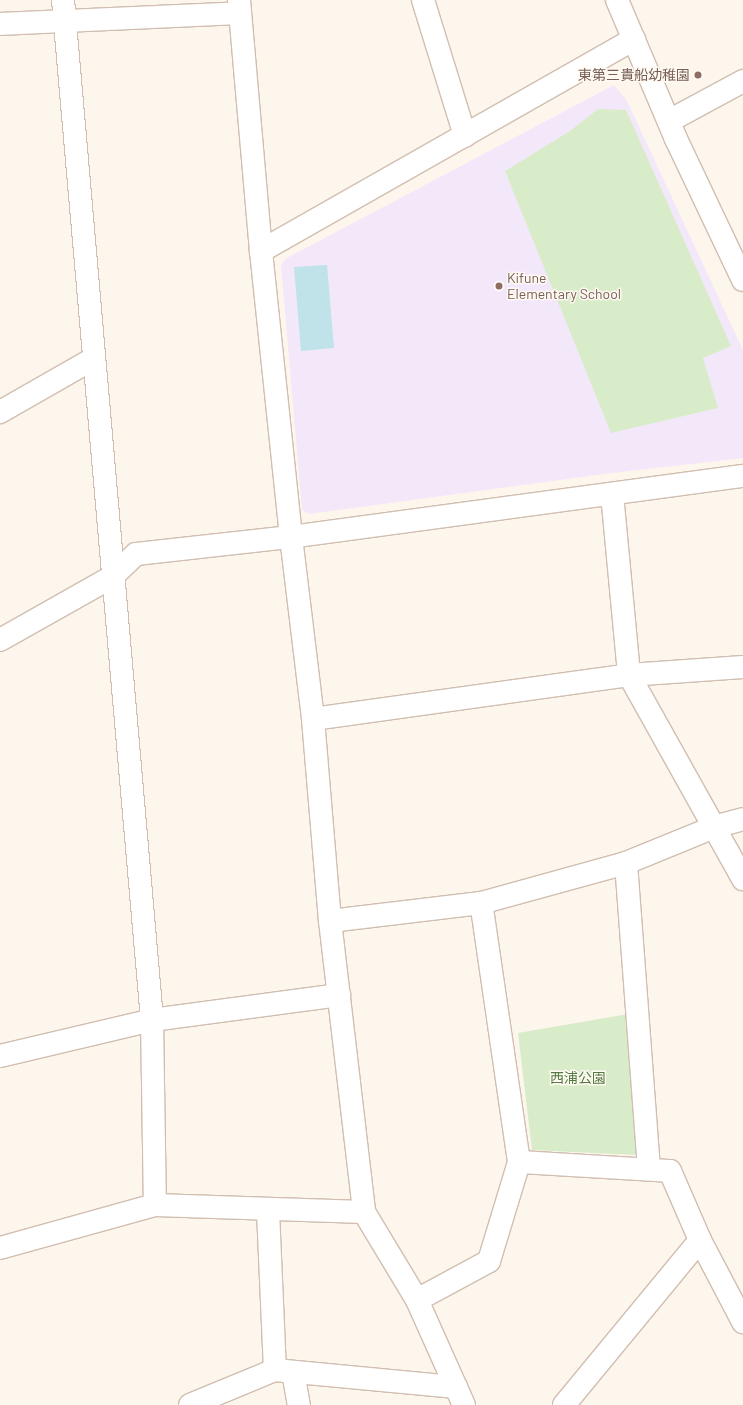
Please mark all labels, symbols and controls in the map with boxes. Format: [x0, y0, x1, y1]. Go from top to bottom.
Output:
place label: 東第三貴船幼稚園 [578, 67, 690, 83]
marker: 東第三貴船幼稚園 [693, 70, 703, 80]
place label: Kifune Elementary School [507, 270, 621, 302]
marker: Kifune Elementary School [494, 281, 504, 291]
park label: 西浦公園 [550, 1070, 606, 1086]

